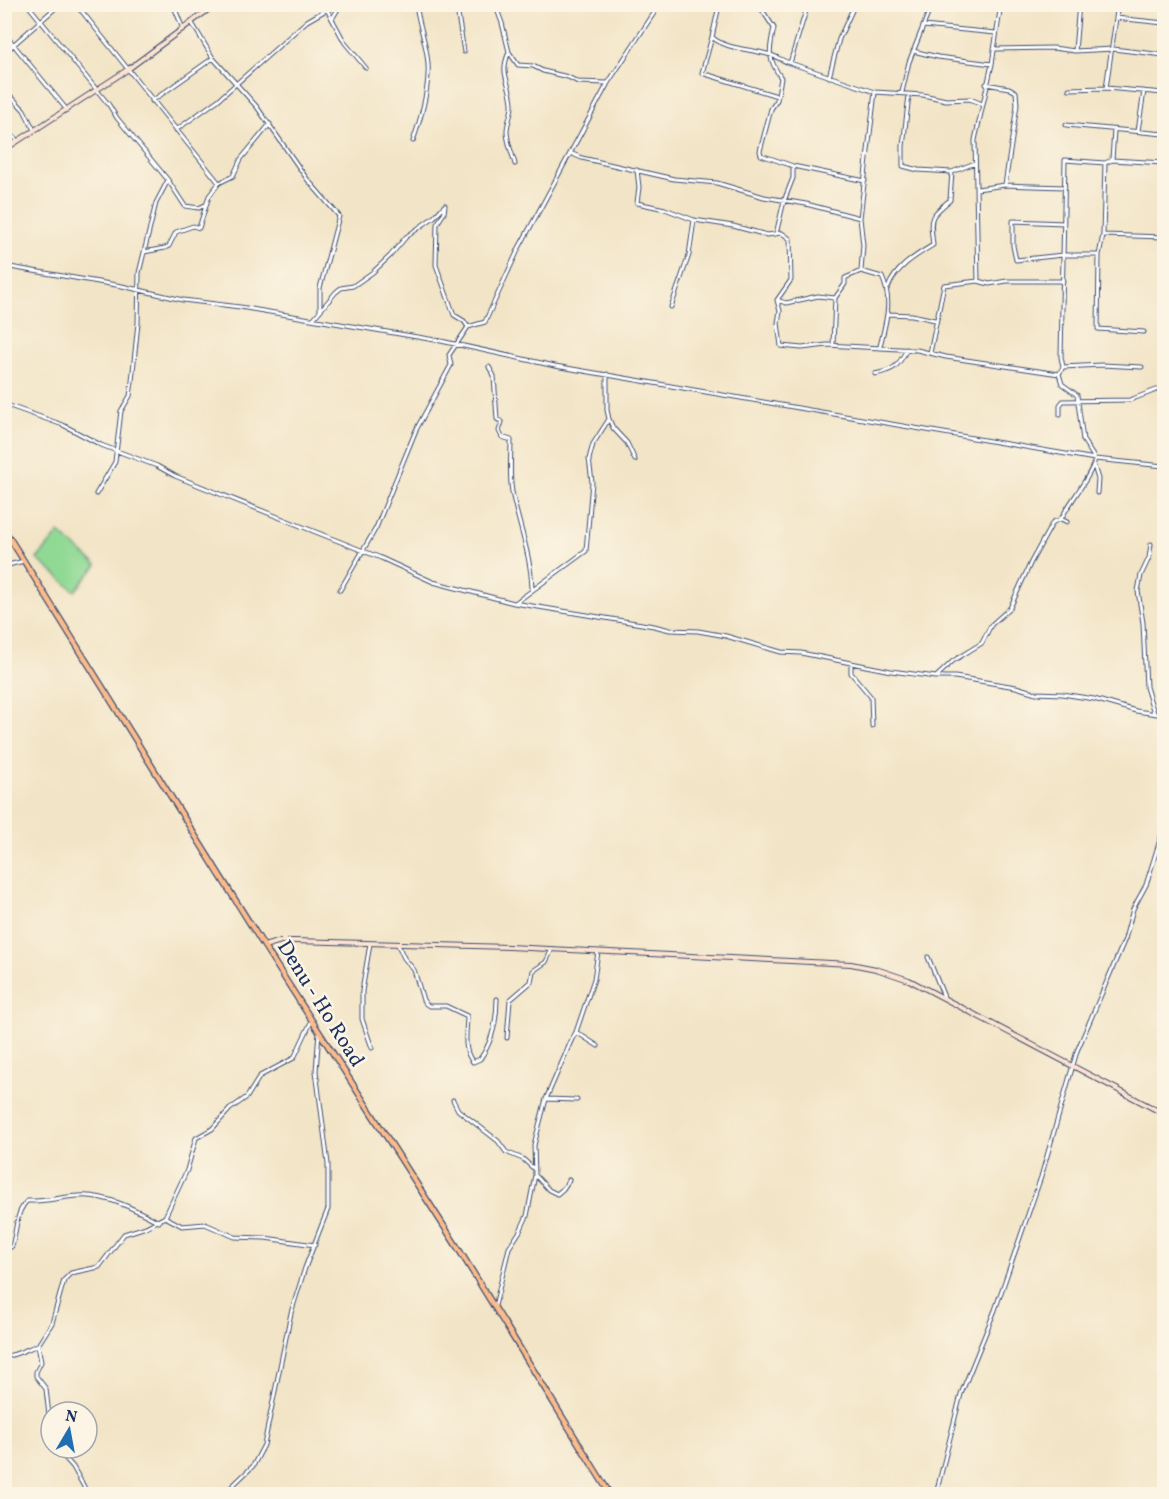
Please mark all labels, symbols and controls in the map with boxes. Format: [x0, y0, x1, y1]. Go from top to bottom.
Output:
street label: Denu - Ho Road [269, 935, 371, 1073]
north arrow [39, 1400, 99, 1460]
text: N [64, 1405, 79, 1429]

